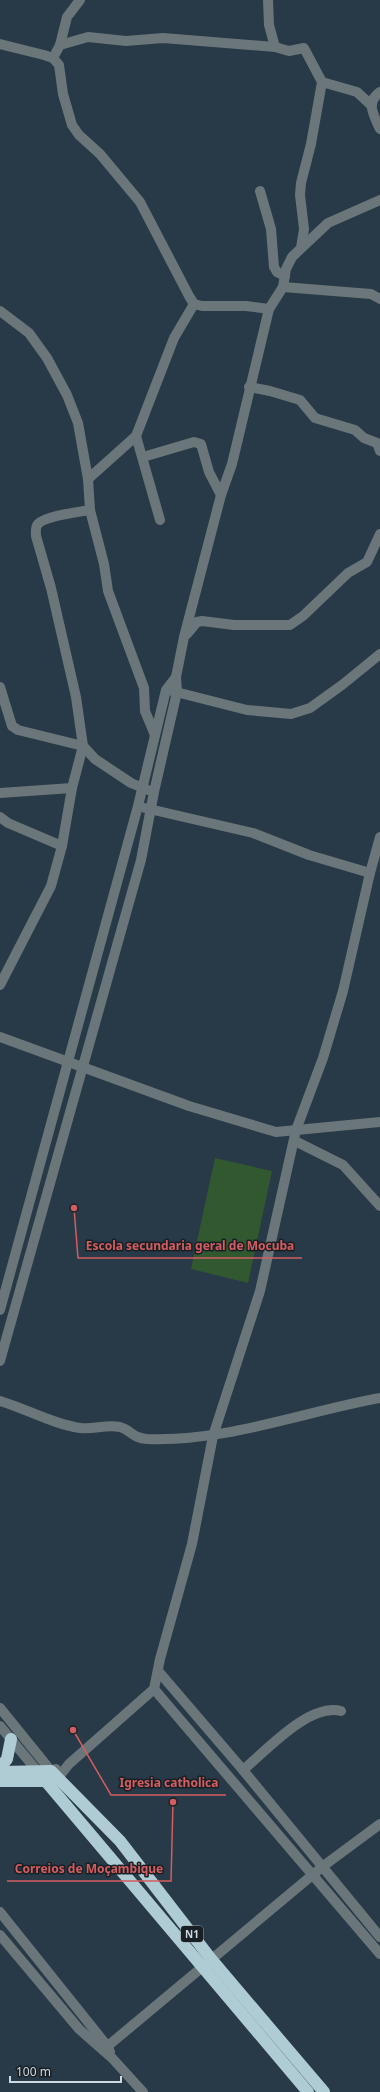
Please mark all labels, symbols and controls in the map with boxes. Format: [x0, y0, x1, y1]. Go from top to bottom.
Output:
callout: Escola secundaria geral de Mocuba [78, 1234, 302, 1258]
text: Escola secundaria geral de Mocuba [86, 1237, 294, 1254]
callout: Igresia catholica [111, 1771, 226, 1795]
text: Igresia catholica [120, 1774, 218, 1791]
callout: Correios de Moçambique [7, 1857, 171, 1881]
text: Correios de Moçambique [15, 1860, 163, 1877]
road number: N1 [181, 1926, 203, 1942]
scale bar [10, 2058, 121, 2084]
text: 100 m [16, 2063, 51, 2080]

